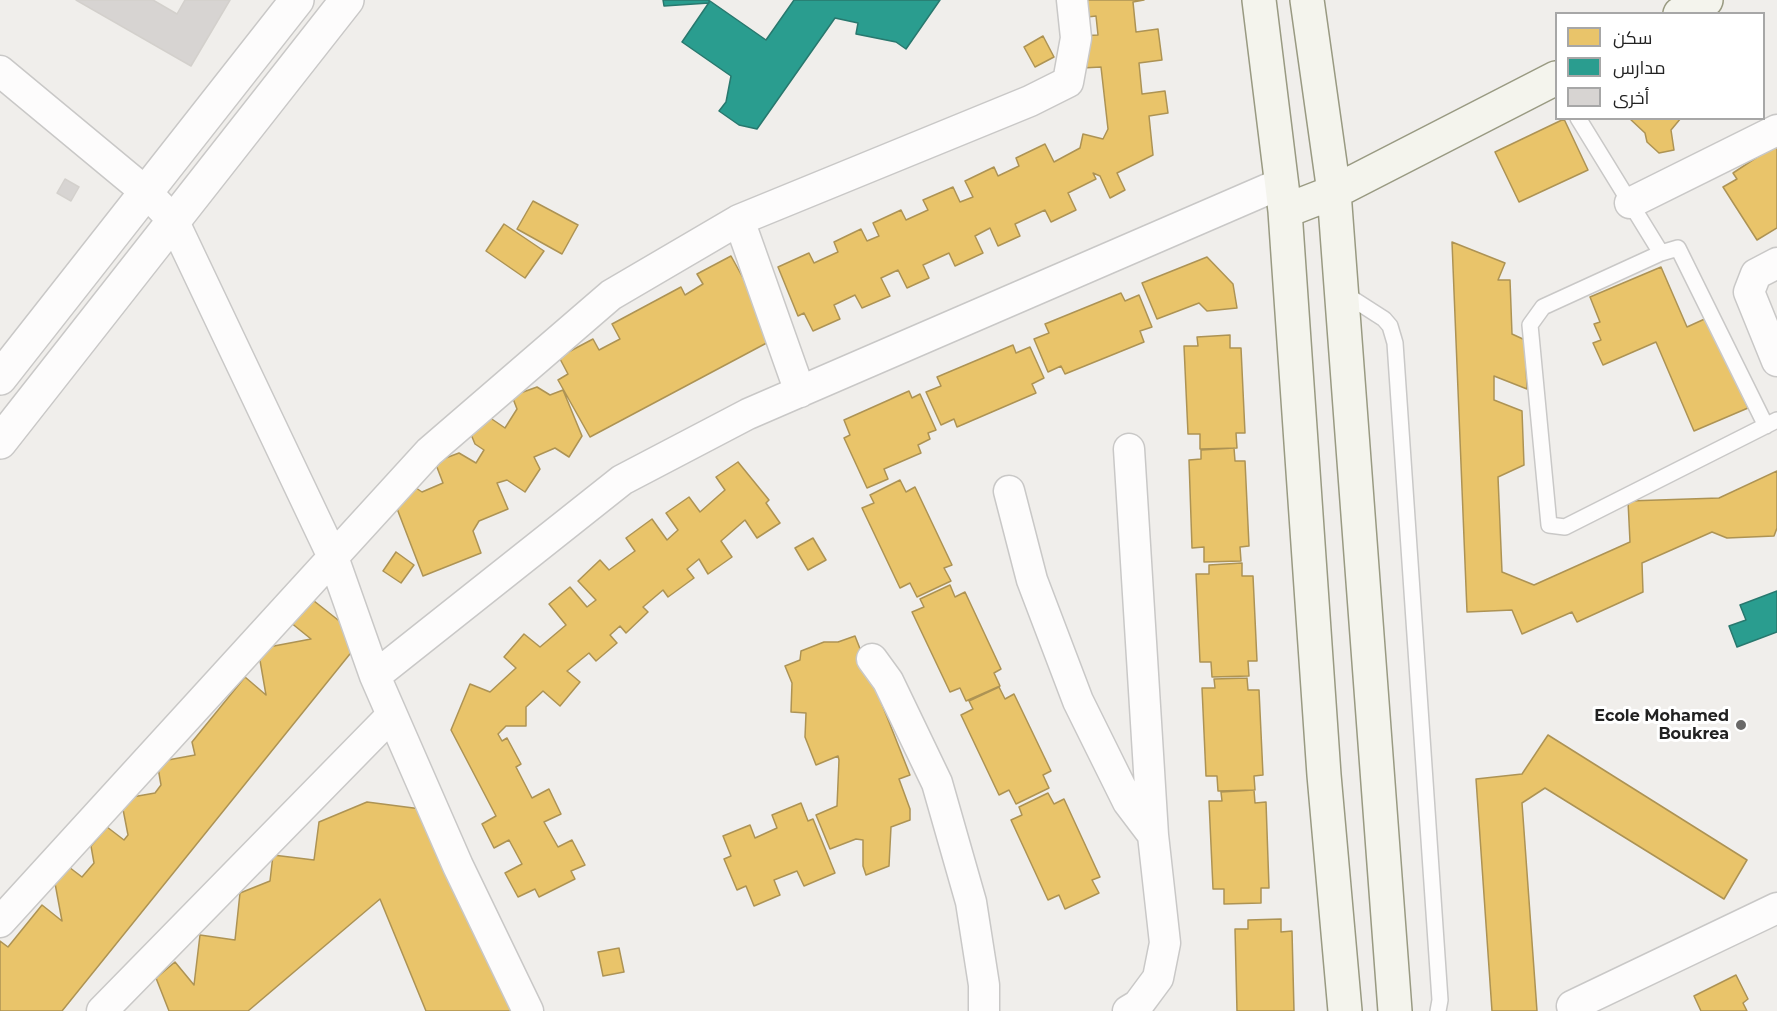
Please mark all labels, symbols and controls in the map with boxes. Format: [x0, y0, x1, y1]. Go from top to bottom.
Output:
legend [1555, 12, 1765, 120]
text: سكن [1613, 27, 1652, 49]
text: مدارس [1613, 57, 1666, 79]
text: أخرى [1613, 87, 1649, 109]
place label: Ecole Mohamed Boukrea [1594, 706, 1729, 744]
marker: Ecole Mohamed Boukrea [1734, 718, 1748, 732]

